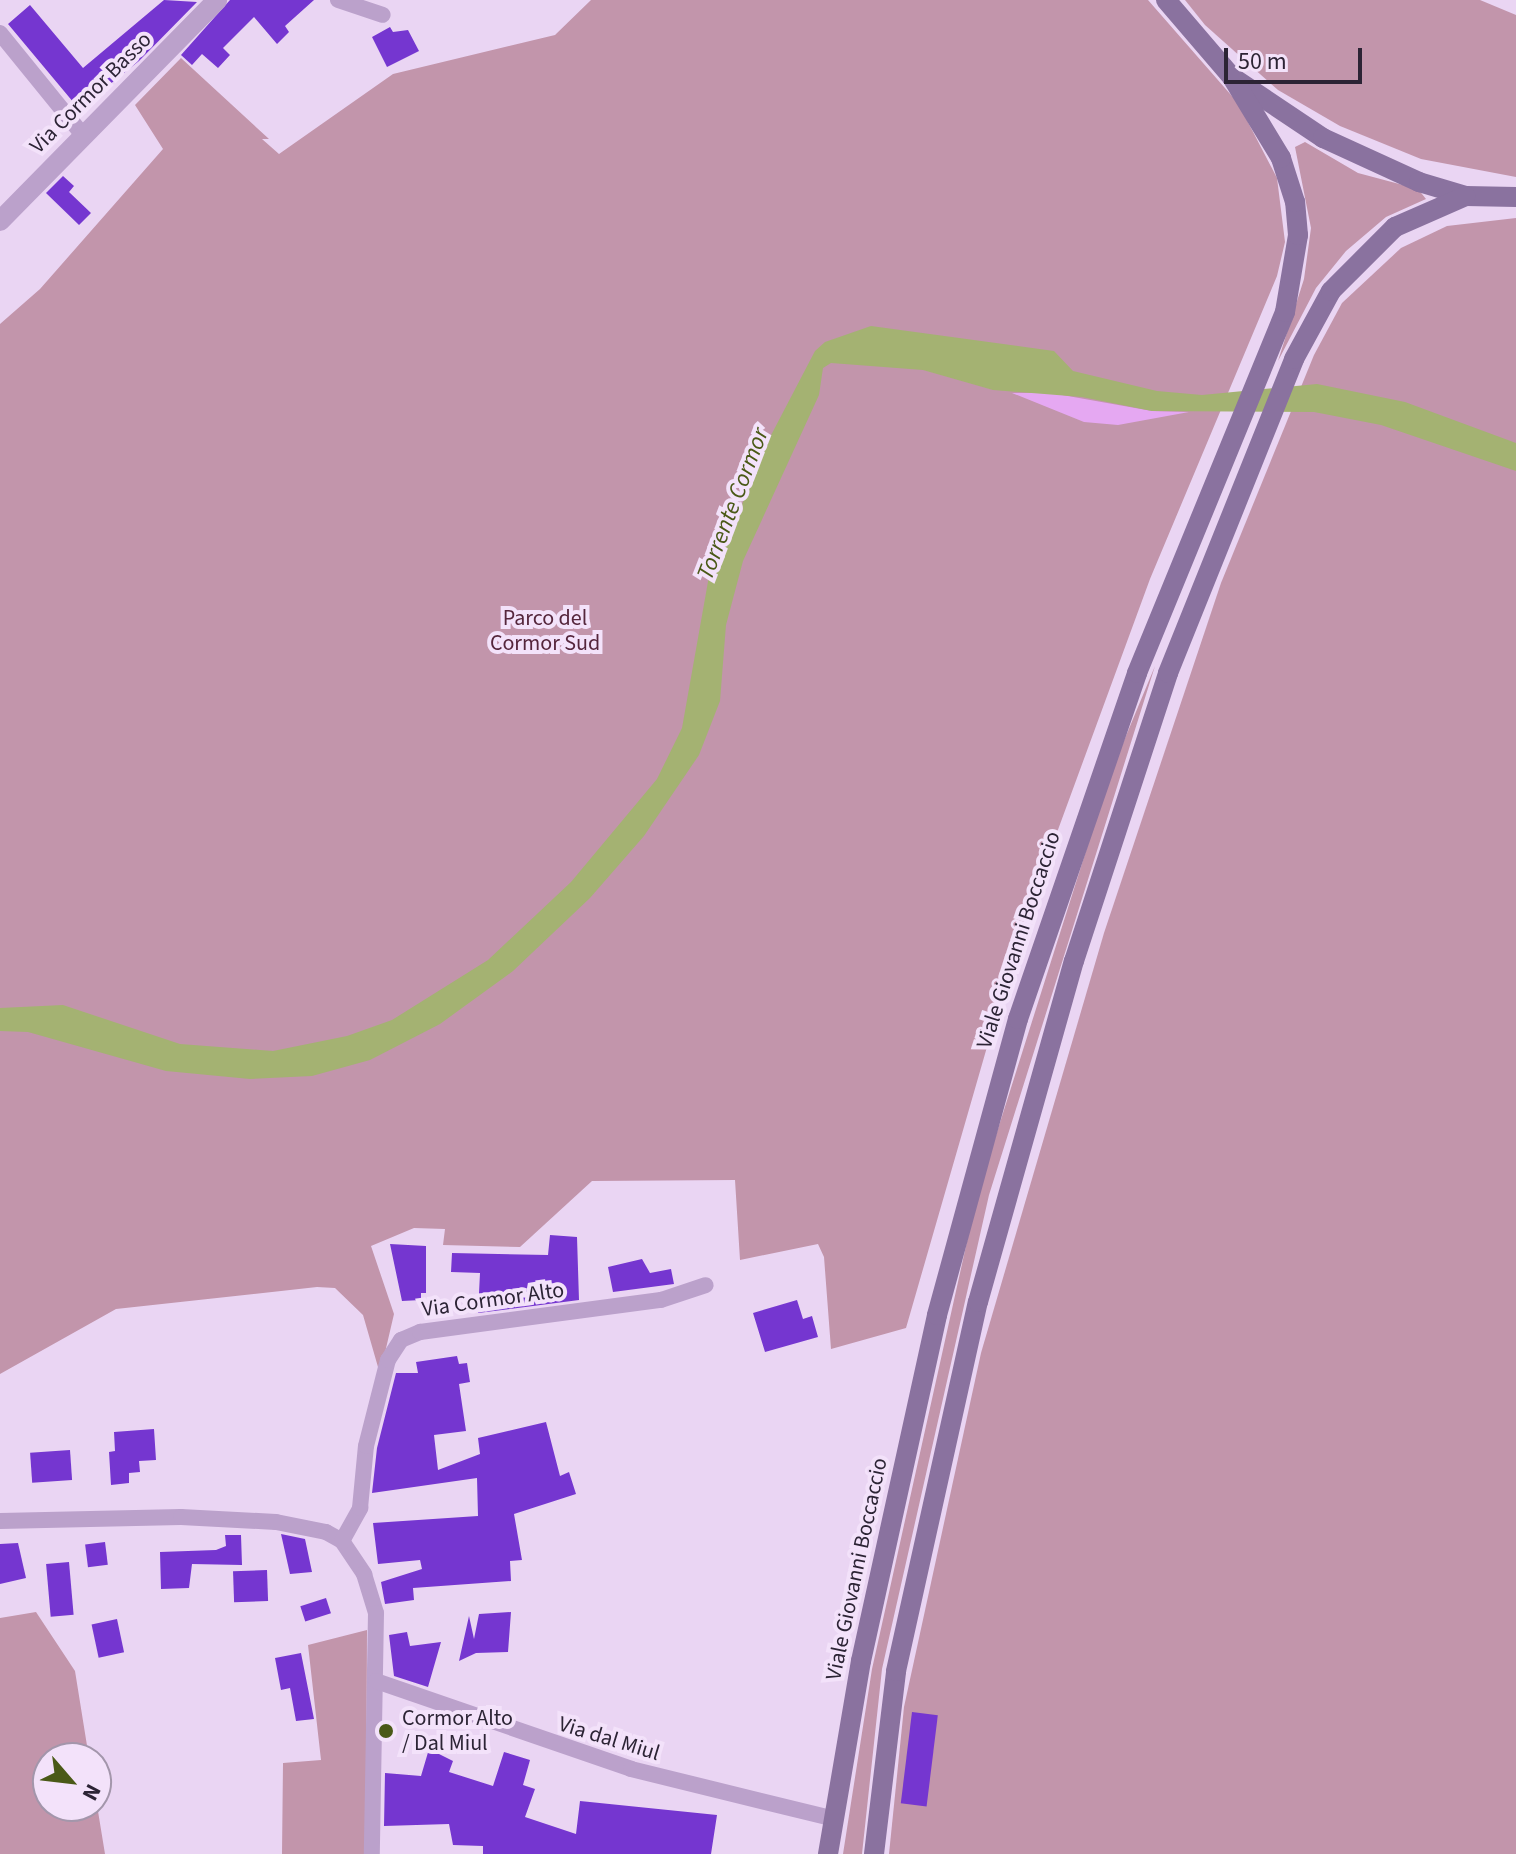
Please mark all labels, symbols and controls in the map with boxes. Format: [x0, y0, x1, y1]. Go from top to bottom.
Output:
street label: Via Cormor Basso [25, 27, 157, 159]
scale bar [1228, 32, 1366, 82]
text: 50 m [1238, 44, 1287, 79]
water label: Torrente Cormor [691, 424, 775, 584]
park label: Parco del Cormor Sud [490, 605, 600, 656]
street label: Viale Giovanni Boccaccio [971, 828, 1067, 1052]
street label: Via Cormor Alto [420, 1277, 566, 1323]
street label: Viale Giovanni Boccaccio [821, 1455, 893, 1683]
place label: Cormor Alto / Dal Miul [402, 1705, 513, 1756]
street label: Via dal Miul [555, 1711, 663, 1767]
marker: Cormor Alto / Dal Miul [377, 1722, 395, 1740]
north arrow [32, 1742, 112, 1822]
text: N [74, 1778, 109, 1806]

